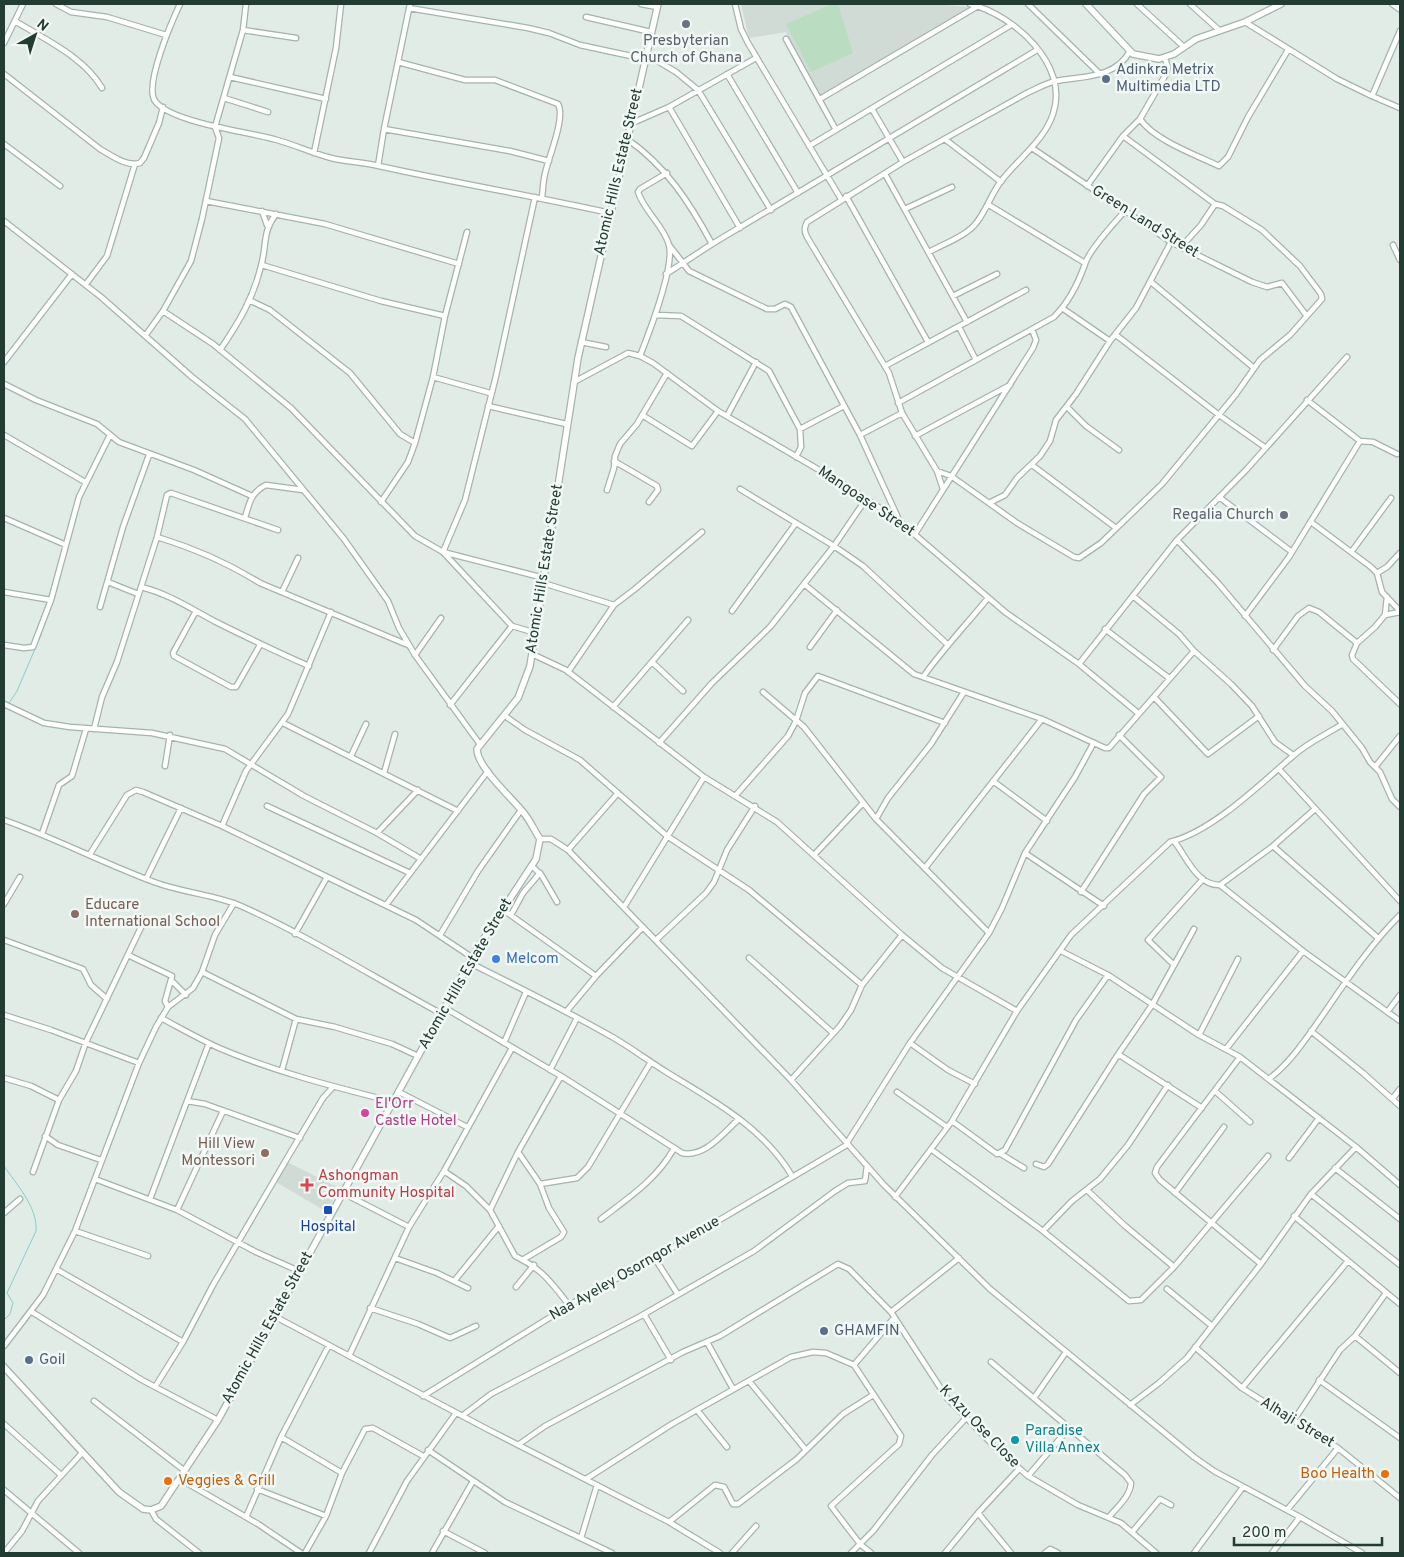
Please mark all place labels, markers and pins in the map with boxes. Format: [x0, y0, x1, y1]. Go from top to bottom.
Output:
marker: Presbyterian Church of Ghana [680, 18, 692, 30]
place label: Presbyterian Church of Ghana [630, 32, 742, 68]
place label: Adinkra Metrix Multimedia LTD [1116, 61, 1221, 97]
marker: Adinkra Metrix Multimedia LTD [1100, 73, 1112, 85]
place label: Regalia Church [1172, 506, 1274, 525]
marker: Regalia Church [1278, 509, 1290, 521]
place label: Educare International School [85, 896, 220, 932]
marker: Educare International School [69, 908, 81, 920]
place label: Melcom [506, 950, 559, 969]
marker: Melcom [490, 953, 502, 965]
place label: El'Orr Castle Hotel [375, 1095, 457, 1131]
marker: El'Orr Castle Hotel [359, 1107, 371, 1119]
place label: Hill View Montessori [181, 1135, 255, 1171]
marker: Hill View Montessori [259, 1147, 271, 1159]
place label: Ashongman Community Hospital [318, 1167, 455, 1203]
marker: Ashongman Community Hospital [300, 1178, 314, 1192]
marker: Hospital [322, 1204, 334, 1216]
place label: Hospital [300, 1218, 356, 1237]
place label: GHAMFIN [834, 1322, 900, 1341]
marker: GHAMFIN [818, 1325, 830, 1337]
place label: Goil [39, 1351, 65, 1370]
marker: Goil [23, 1354, 35, 1366]
place label: Paradise Villa Annex [1025, 1422, 1100, 1458]
marker: Paradise Villa Annex [1009, 1434, 1021, 1446]
place label: Boo Health [1300, 1465, 1375, 1484]
marker: Boo Health [1379, 1468, 1391, 1480]
place label: Veggies & Grill [178, 1472, 275, 1491]
marker: Veggies & Grill [162, 1475, 174, 1487]

